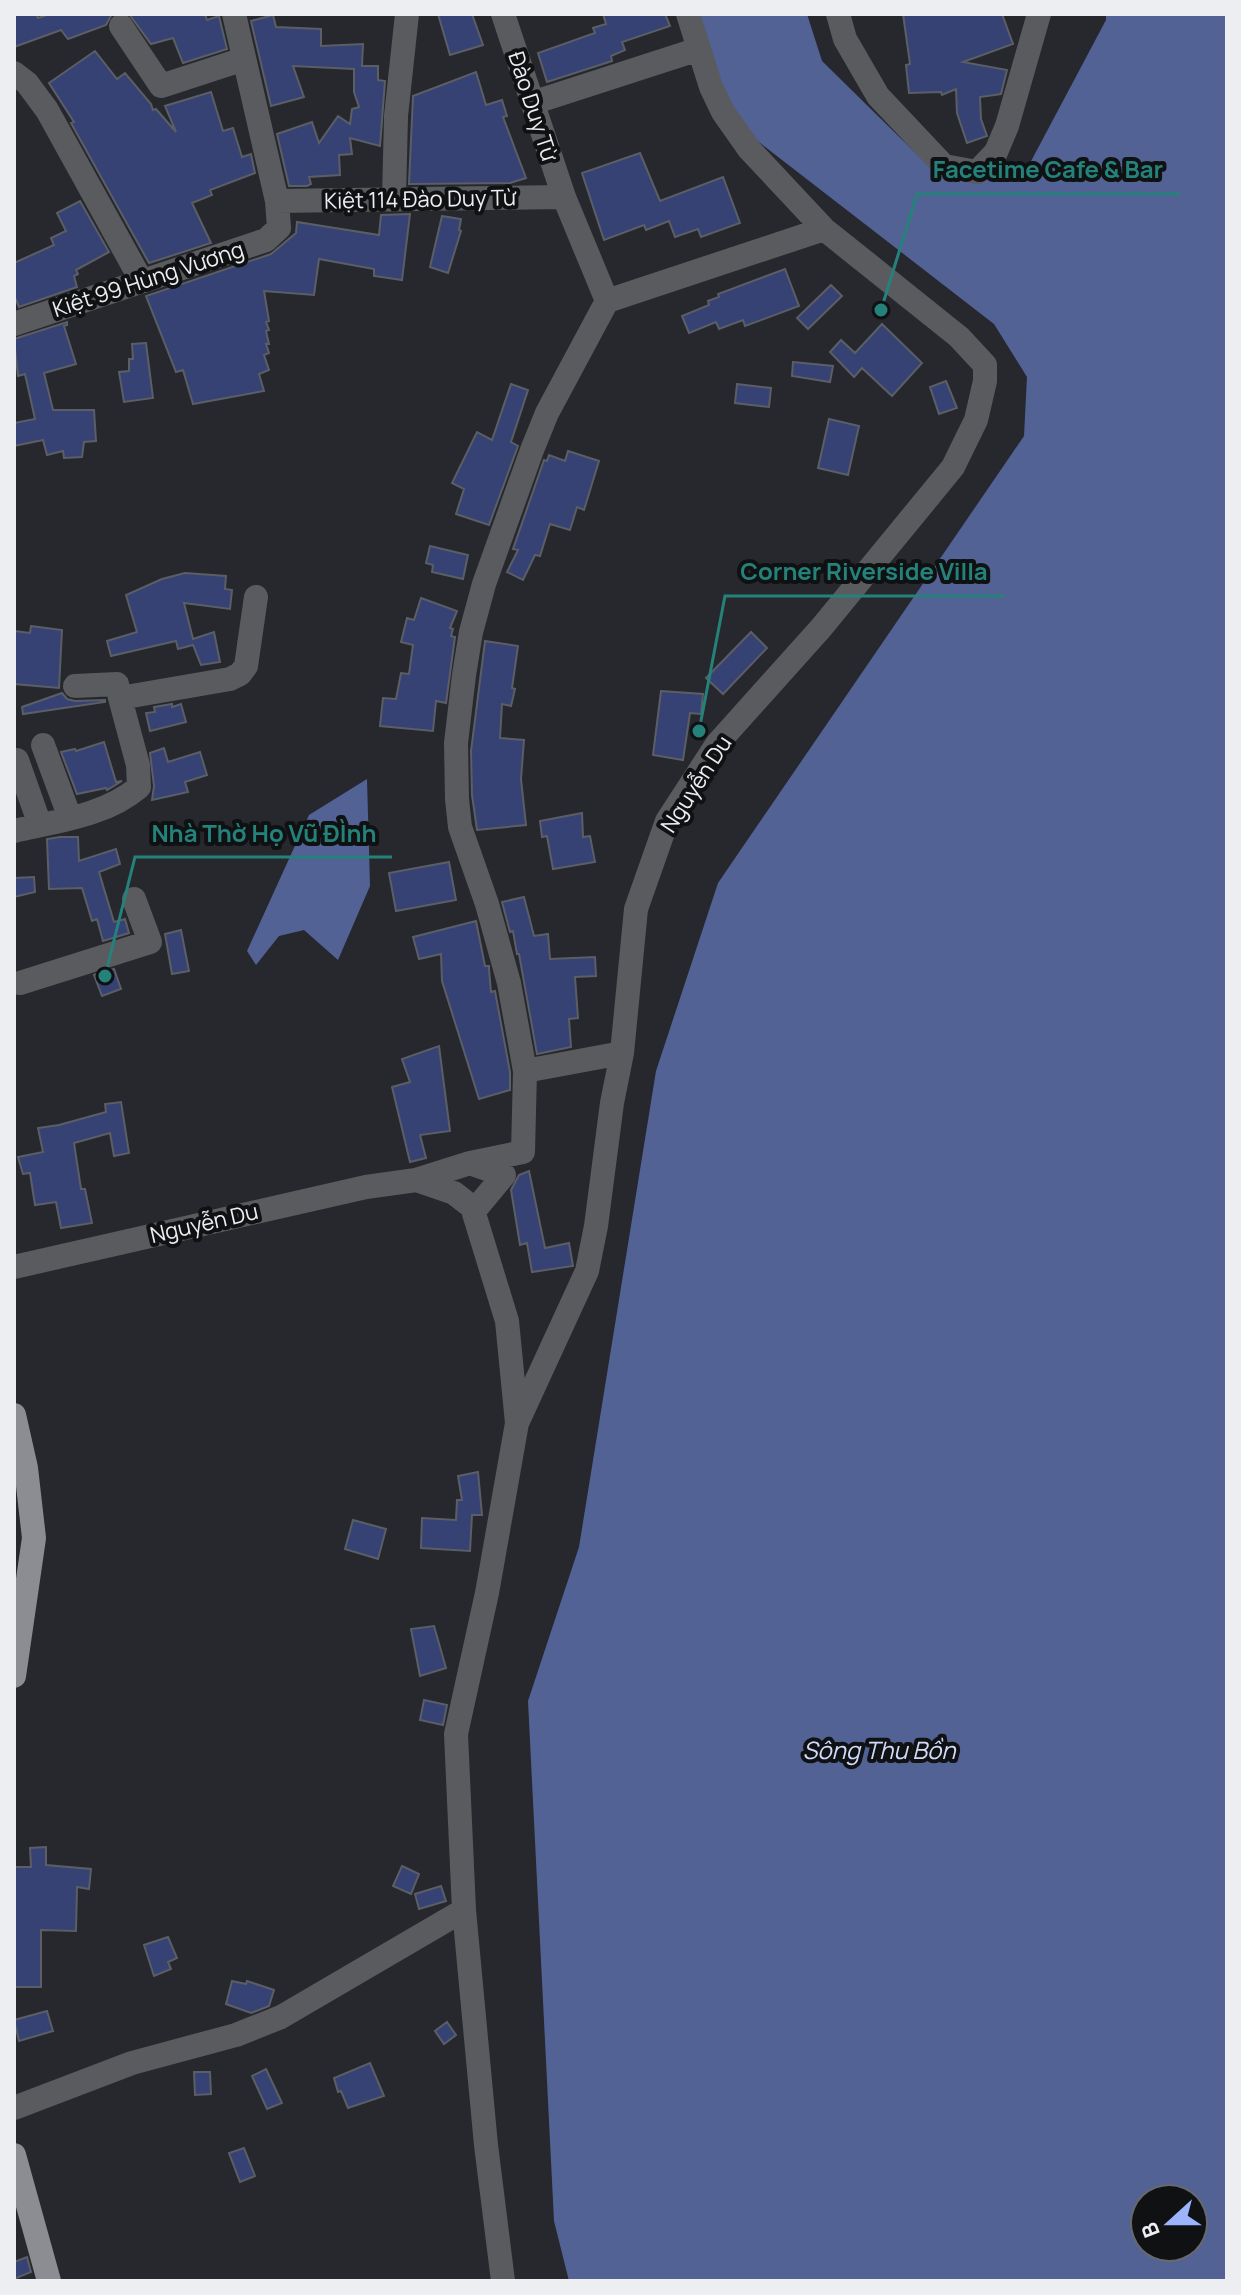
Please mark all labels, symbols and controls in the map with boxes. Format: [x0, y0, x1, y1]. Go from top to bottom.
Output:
street label: Đào Duy Từ [501, 48, 565, 165]
callout: Facetime Cafe & Bar [917, 146, 1180, 194]
text: Facetime Cafe & Bar [933, 152, 1163, 185]
street label: Kiệt 114 Đào Duy Từ [324, 182, 517, 216]
street label: Kiệt 99 Hùng Vương [49, 234, 247, 324]
callout: Corner Riverside Villa [725, 548, 1004, 596]
text: Corner Riverside Villa [740, 554, 988, 587]
street label: Nguyễn Du [653, 730, 739, 838]
callout: Nhà Thờ Họ Vũ ĐÌnh [135, 809, 392, 857]
text: Nhà Thờ Họ Vũ ĐÌnh [151, 816, 377, 849]
street label: Nguyễn Du [147, 1196, 261, 1250]
water label: Sông Thu Bồn [802, 1733, 956, 1766]
north arrow [1129, 2183, 1209, 2263]
text: B [1134, 2218, 1167, 2242]

